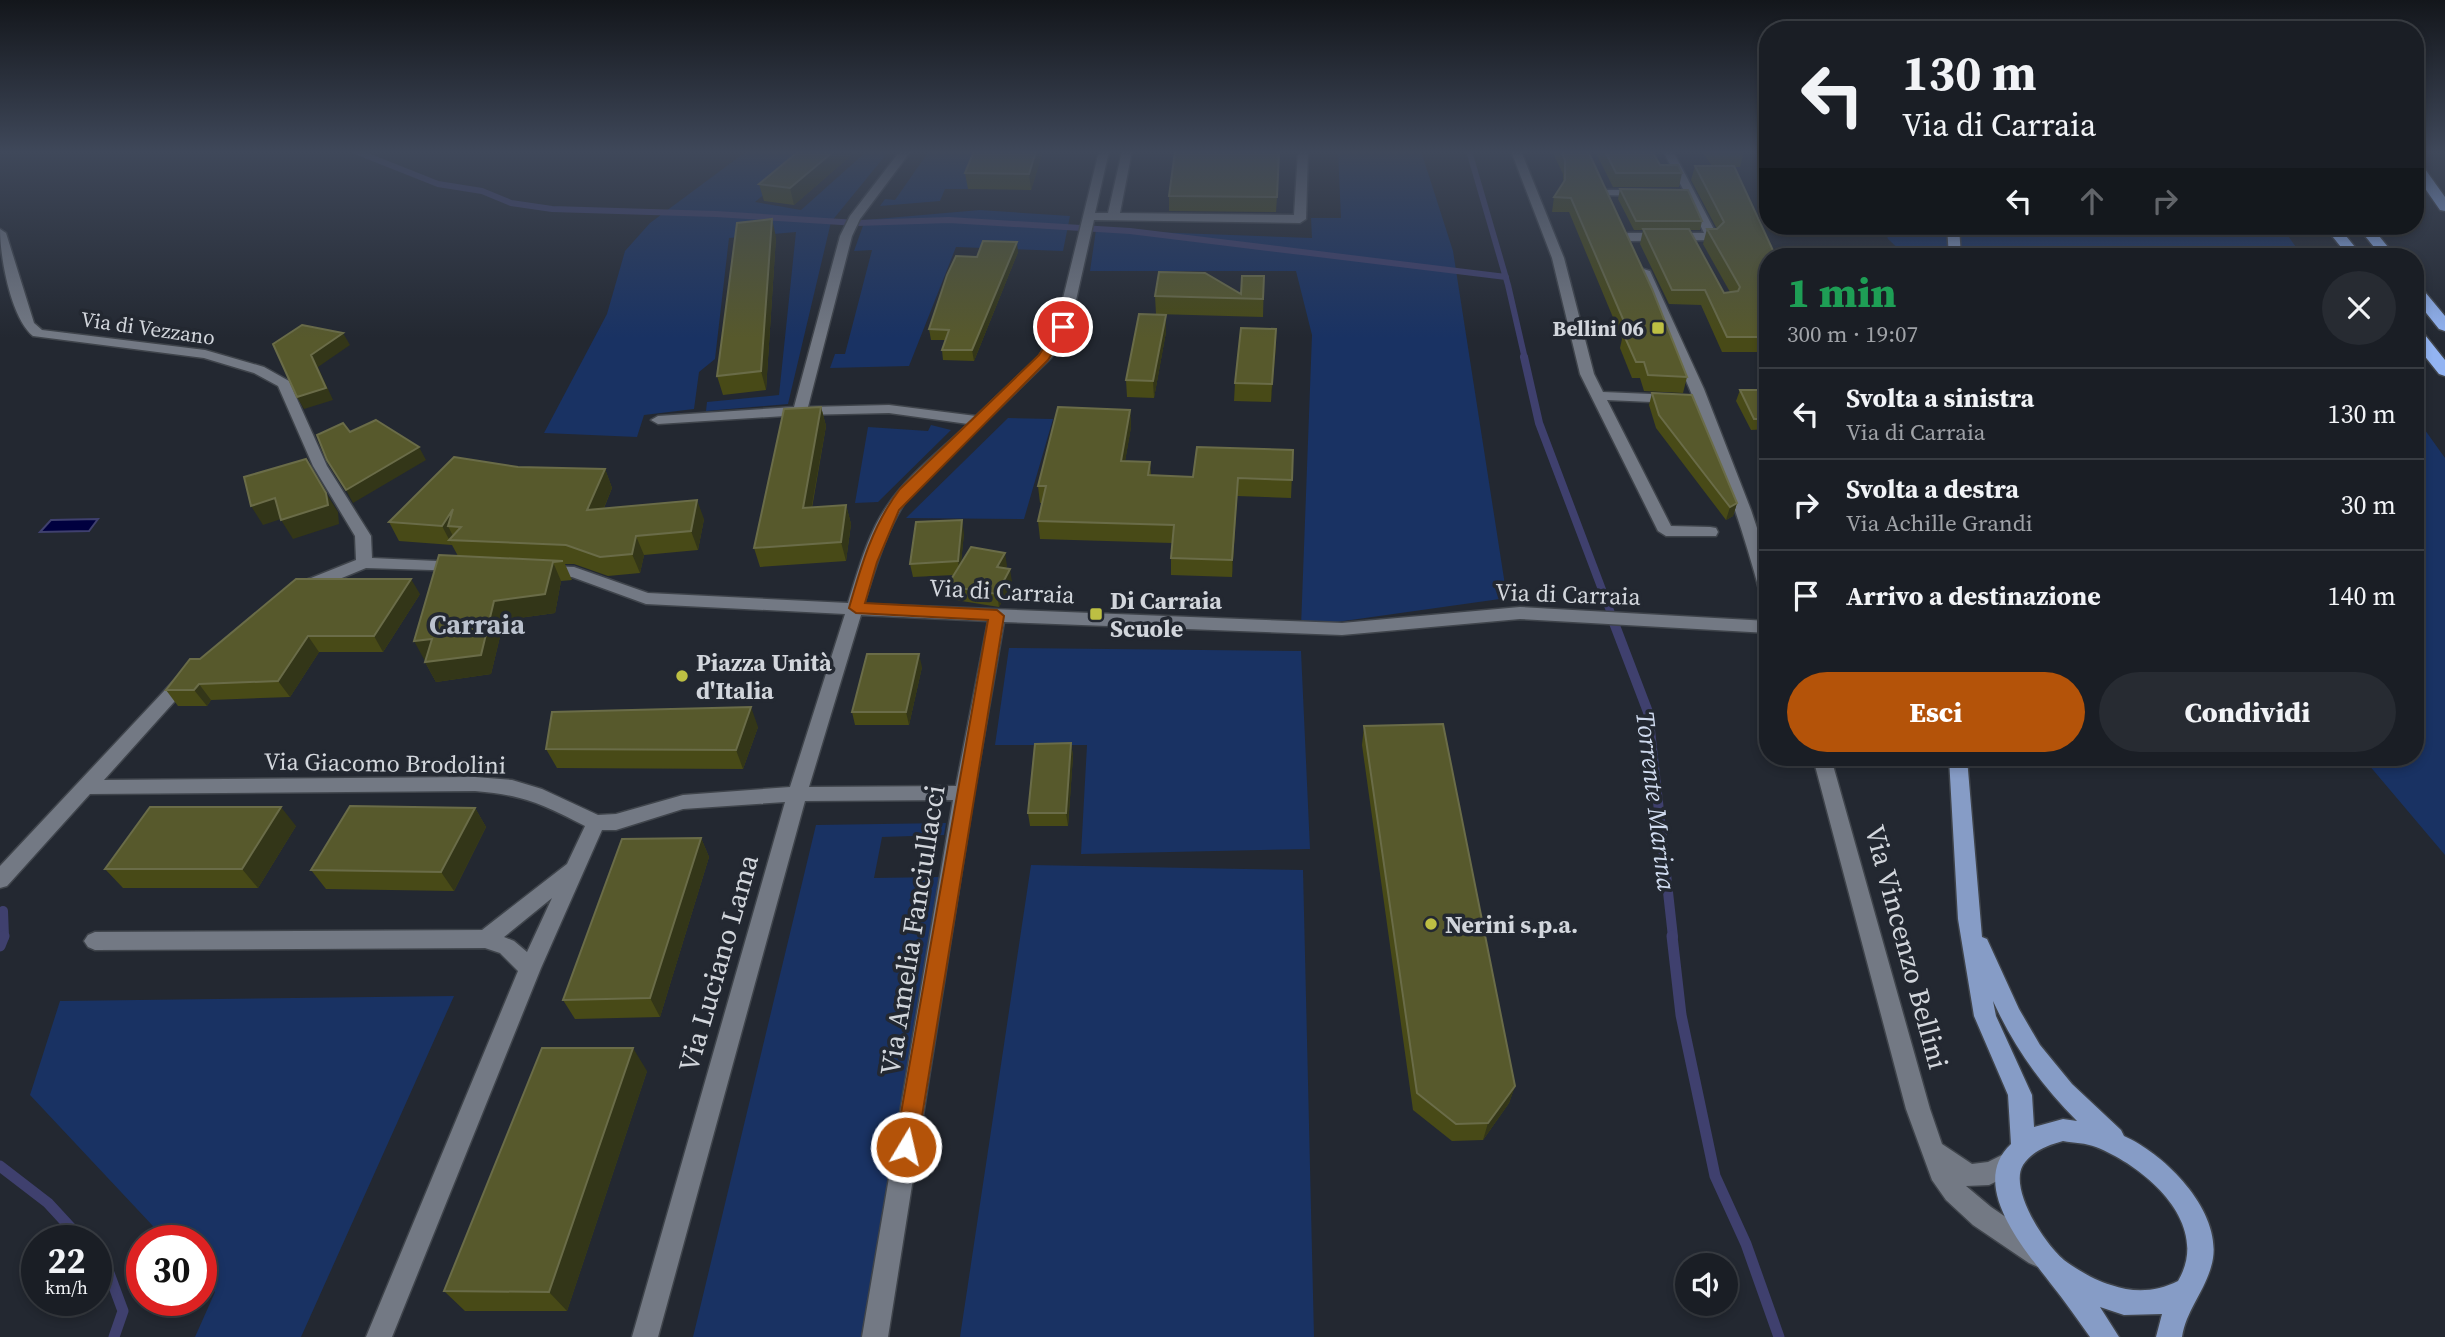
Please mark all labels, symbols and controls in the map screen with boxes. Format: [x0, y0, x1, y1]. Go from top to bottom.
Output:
text: 130 m [1902, 39, 2037, 106]
icon: left [1787, 49, 1878, 140]
text: Via di Carraia [1902, 103, 2096, 147]
icon: left [2000, 182, 2038, 220]
icon: ahead [2073, 182, 2111, 220]
icon: right [2146, 182, 2184, 220]
text: 1 min [1787, 263, 1897, 321]
button: close [2322, 271, 2396, 345]
pin [1033, 297, 1093, 357]
street label: Via di Vezzano [79, 304, 217, 352]
icon: arrive [1044, 308, 1082, 346]
place label: Bellini 06 [1553, 314, 1644, 343]
text: 300 m · 19:07 [1787, 318, 1918, 350]
marker: Bellini 06 [1650, 320, 1666, 336]
text: Svolta a sinistra [1846, 380, 2034, 416]
icon: left [1787, 395, 1825, 433]
text: 130 m [2328, 396, 2396, 432]
text: Via di Carraia [1846, 416, 1986, 448]
text: Svolta a destra [1846, 471, 2019, 507]
icon: right [1787, 486, 1825, 524]
text: 30 m [2341, 487, 2396, 523]
text: Via Achille Grandi [1846, 507, 2033, 539]
street label: Via di Carraia [928, 571, 1076, 611]
street label: Via di Carraia [1495, 575, 1642, 613]
icon: arrive [1787, 577, 1825, 615]
text: Arrivo a destinazione [1846, 578, 2101, 614]
text: 140 m [2328, 578, 2396, 614]
place label: Di Carraia Scuole [1110, 584, 1222, 645]
district label: Carraia [429, 605, 525, 643]
marker: Di Carraia Scuole [1088, 606, 1104, 622]
place label: Piazza Unità d'Italia [696, 646, 832, 707]
marker: Piazza Unità d'Italia [674, 668, 690, 684]
button: Esci [1787, 672, 2085, 752]
button: Condividi [2099, 672, 2396, 752]
water label: Torrente Marina [1627, 709, 1685, 893]
street label: Via Giacomo Brodolini [264, 744, 506, 782]
street label: Via Amelia Fanciullacci [870, 782, 954, 1078]
street label: Via Vincenzo Bellini [1856, 821, 1958, 1073]
street label: Via Luciano Lama [669, 849, 767, 1076]
place label: Nerini s.p.a. [1445, 908, 1578, 941]
marker: Nerini s.p.a. [1423, 916, 1439, 932]
position arrow [869, 1110, 943, 1184]
speed limit sign: 30 [126, 1225, 217, 1316]
text: 22 [48, 1237, 85, 1285]
map controls [1675, 1253, 1738, 1316]
button: sound [1675, 1253, 1738, 1316]
text: km/h [45, 1275, 88, 1300]

